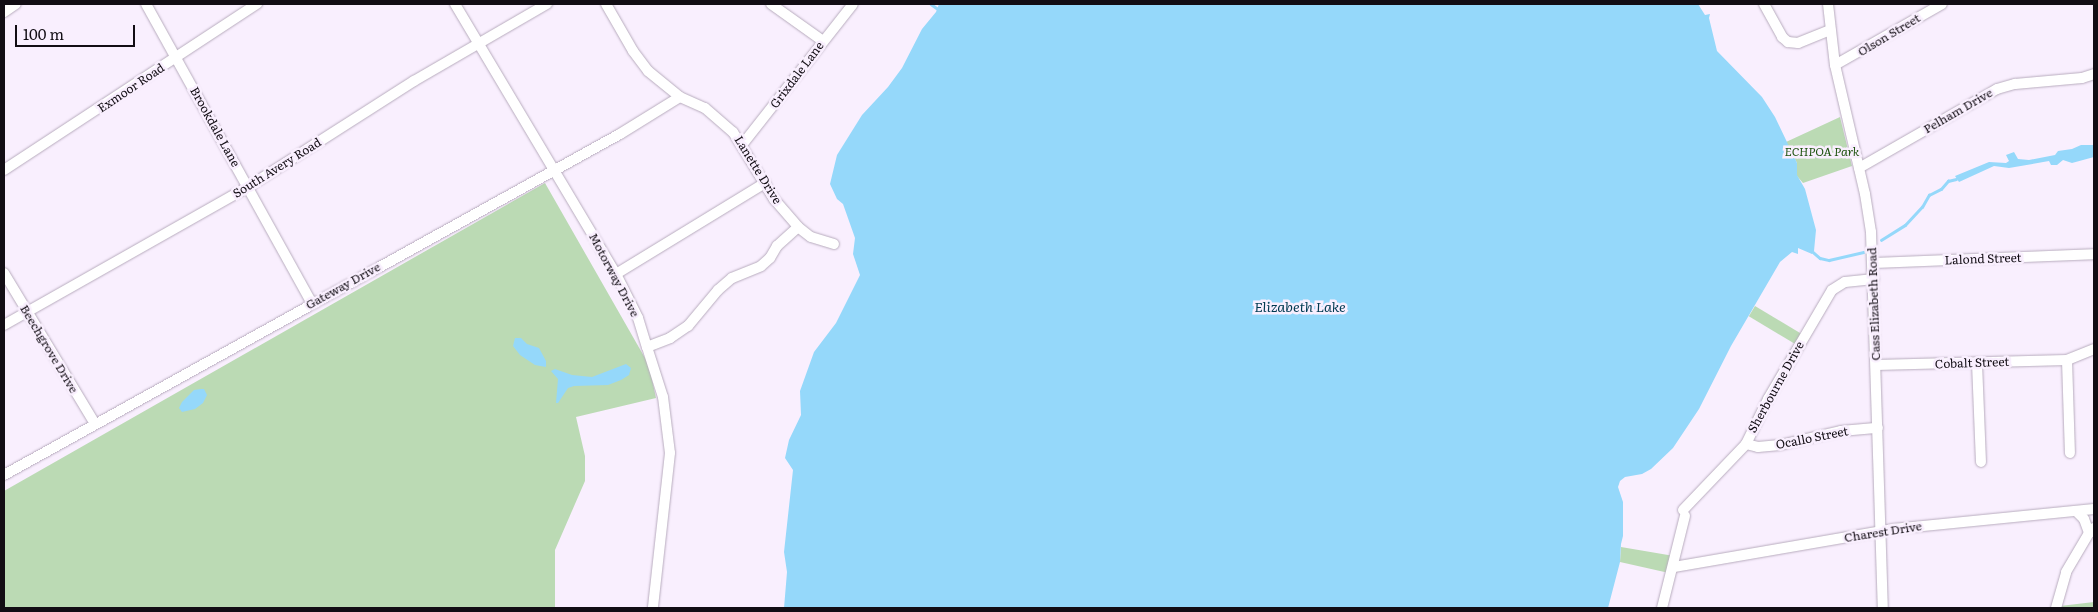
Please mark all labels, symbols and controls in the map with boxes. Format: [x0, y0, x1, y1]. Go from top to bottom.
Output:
street label: Olson Street [1855, 11, 1923, 59]
scale bar [18, 15, 138, 47]
text: 100 m [23, 22, 64, 45]
street label: Grixdale Lane [767, 39, 827, 111]
street label: Exmoor Road [95, 60, 167, 116]
street label: Brookdale Lane [187, 85, 243, 169]
street label: Pelham Drive [1921, 85, 1995, 137]
street label: Lanette Drive [731, 133, 785, 207]
street label: South Avery Road [230, 135, 324, 201]
park label: ECHPOA Park [1785, 145, 1859, 159]
street label: Motorway Drive [586, 231, 642, 319]
street label: Cass Elizabeth Road [1865, 247, 1883, 361]
street label: Lalond Street [1944, 250, 2022, 268]
street label: Gateway Drive [303, 260, 383, 312]
water label: Elizabeth Lake [1254, 298, 1346, 314]
street label: Beechgrove Drive [17, 302, 81, 396]
street label: Sherbourne Drive [1745, 339, 1807, 435]
street label: Cobalt Street [1935, 355, 2009, 371]
street label: Ocallo Street [1775, 424, 1849, 452]
street label: Charest Drive [1843, 519, 1923, 545]

